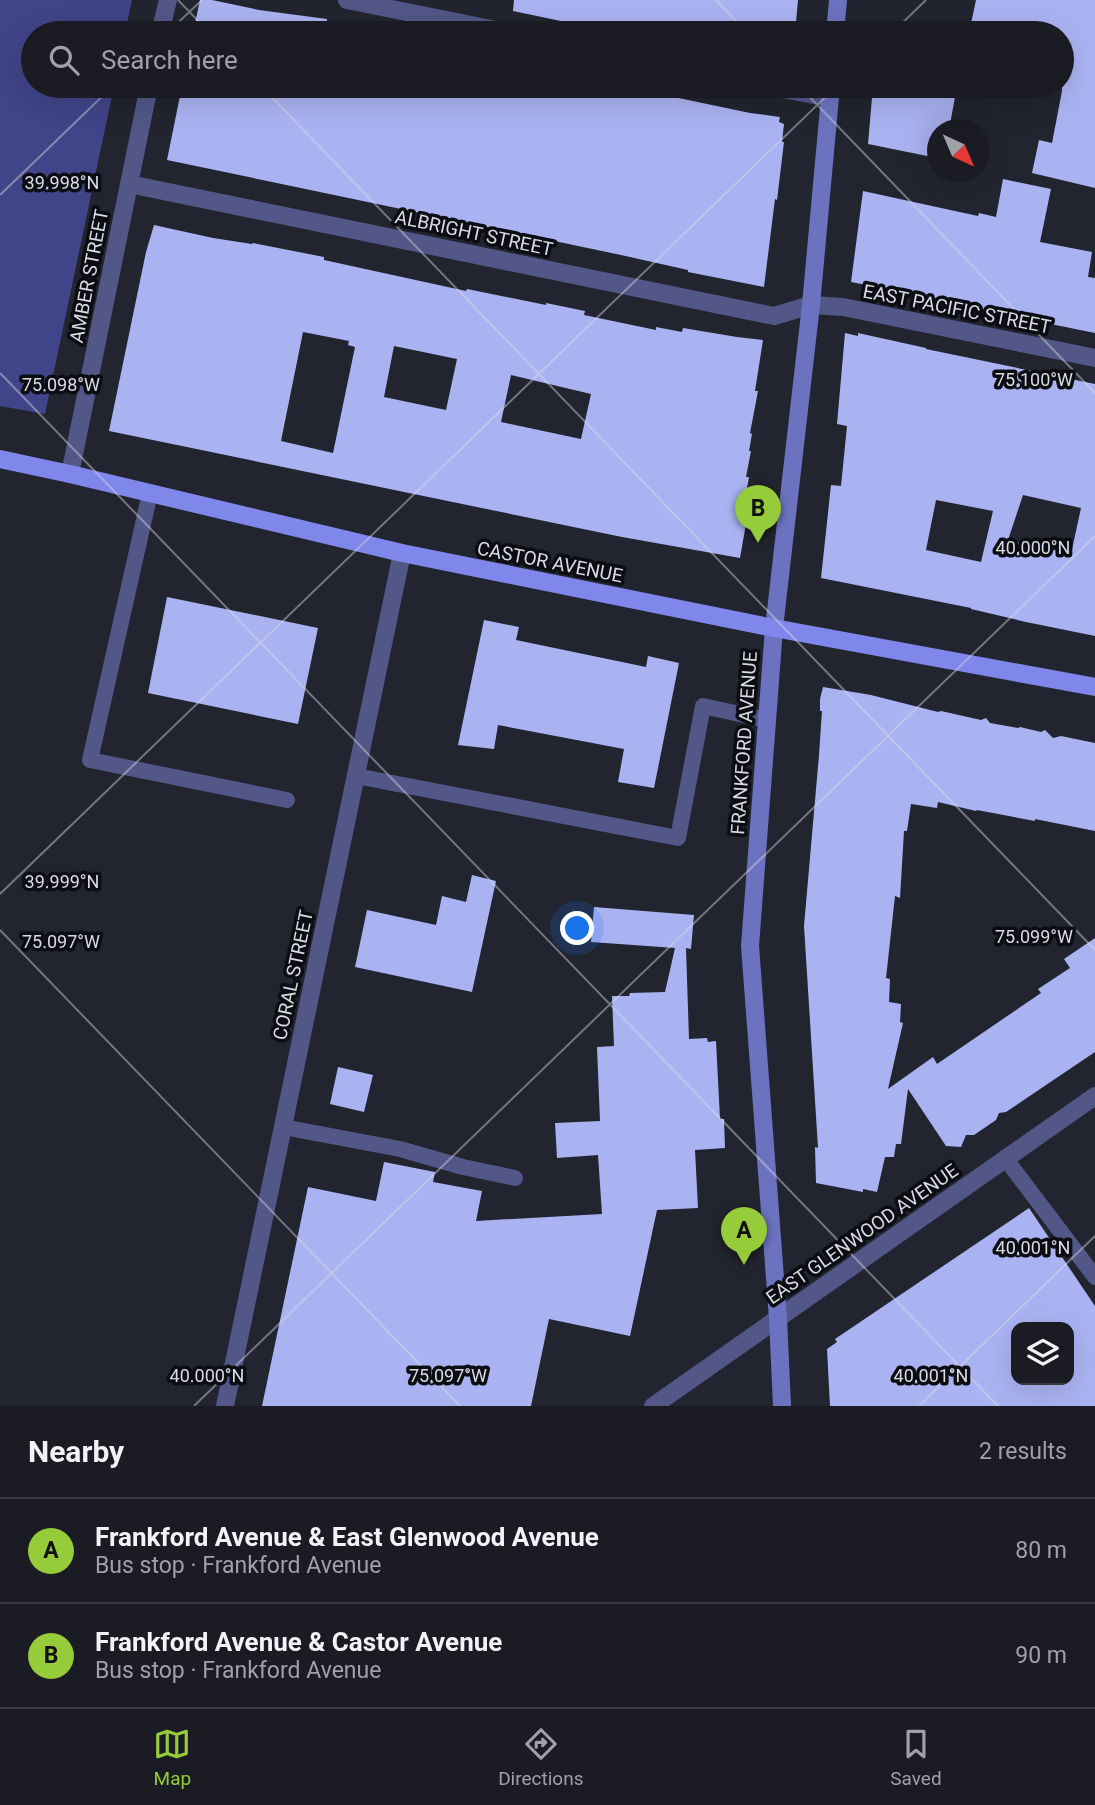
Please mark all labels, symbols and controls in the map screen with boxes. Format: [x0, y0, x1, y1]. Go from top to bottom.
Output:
search box [21, 21, 1074, 98]
icon: search [45, 41, 83, 79]
text: Search here [101, 45, 238, 75]
north arrow [927, 119, 990, 182]
text: 39.998°N [25, 172, 99, 193]
street label: ALBRIGHT STREET [393, 205, 555, 261]
street label: AMBER STREET [65, 207, 113, 345]
street label: EAST PACIFIC STREET [861, 279, 1053, 339]
text: 75.100°W [995, 369, 1073, 390]
text: 75.098°W [22, 374, 100, 395]
pin: B [735, 485, 781, 543]
street label: CASTOR AVENUE [475, 537, 625, 587]
text: 40.000°N [996, 537, 1070, 558]
street label: FRANKFORD AVENUE [726, 650, 762, 835]
text: 39.999°N [25, 871, 99, 892]
street label: CORAL STREET [268, 908, 318, 1042]
your location [560, 911, 594, 945]
text: 75.099°W [995, 926, 1073, 947]
text: 75.097°W [22, 931, 100, 952]
street label: EAST GLENWOOD AVENUE [762, 1159, 963, 1309]
pin: A [721, 1207, 767, 1265]
text: 40.001°N [996, 1237, 1070, 1258]
map controls [1011, 1322, 1074, 1385]
button: layers [1011, 1322, 1074, 1385]
text: 40.000°N [170, 1365, 244, 1386]
text: 75.097°W [409, 1365, 487, 1386]
text: 40.001°N [894, 1365, 968, 1386]
text: Nearby [28, 1434, 124, 1469]
text: 2 results [979, 1438, 1067, 1465]
text: Frankford Avenue & East Glenwood Avenue [95, 1522, 599, 1552]
text: A [43, 1537, 59, 1564]
text: 80 m [1015, 1537, 1067, 1564]
text: Bus stop · Frankford Avenue [95, 1552, 381, 1579]
text: Frankford Avenue & Castor Avenue [95, 1627, 502, 1657]
text: B [44, 1642, 58, 1669]
text: 90 m [1015, 1642, 1067, 1669]
text: Bus stop · Frankford Avenue [95, 1657, 381, 1684]
tab: Map [153, 1725, 191, 1790]
tab: Directions [498, 1725, 583, 1790]
tab: Saved [890, 1725, 942, 1790]

